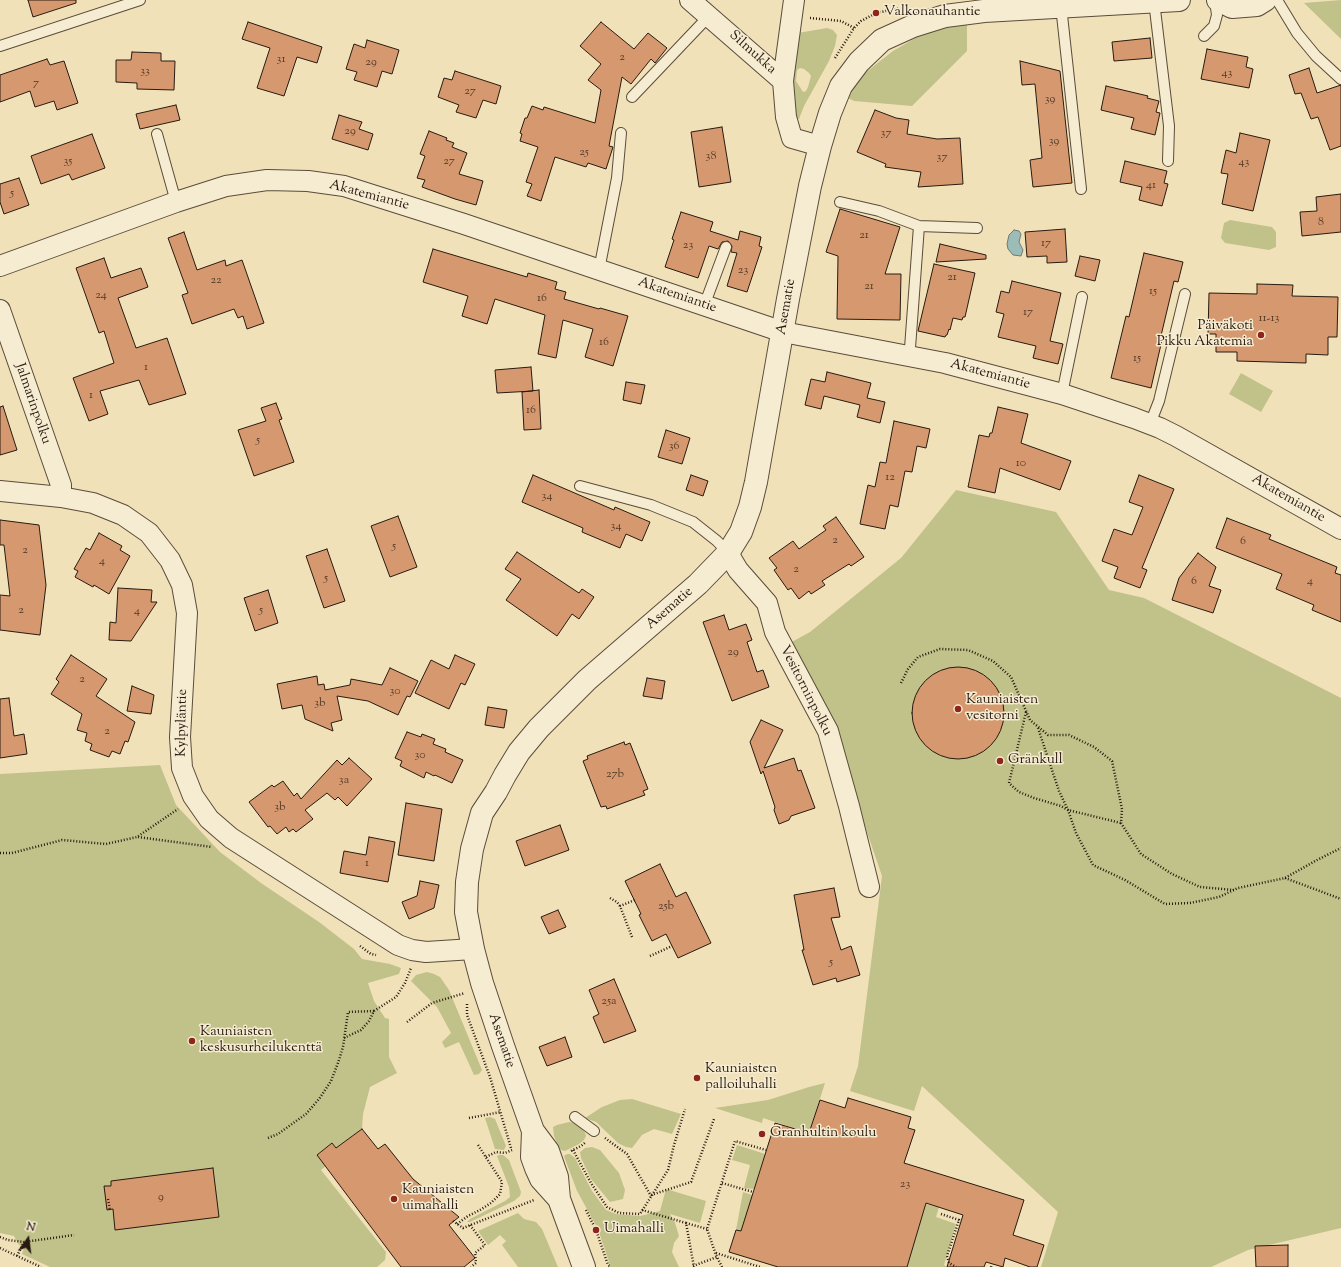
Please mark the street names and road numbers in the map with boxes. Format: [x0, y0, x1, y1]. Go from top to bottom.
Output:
street label: Silmukka [725, 28, 779, 78]
street label: Akatemiantie [327, 177, 411, 215]
street label: Akatemiantie [636, 275, 718, 317]
street label: Asematie [774, 278, 800, 336]
street label: Akatemiantie [948, 356, 1032, 394]
street label: Jalmarinpolku [10, 361, 54, 447]
street label: Akatemiantie [1248, 471, 1328, 527]
street label: Asematie [643, 584, 697, 634]
street label: Vesitorninpolku [775, 643, 835, 739]
street label: Kylpyläntie [174, 689, 192, 757]
street label: Asematie [484, 1012, 518, 1070]

